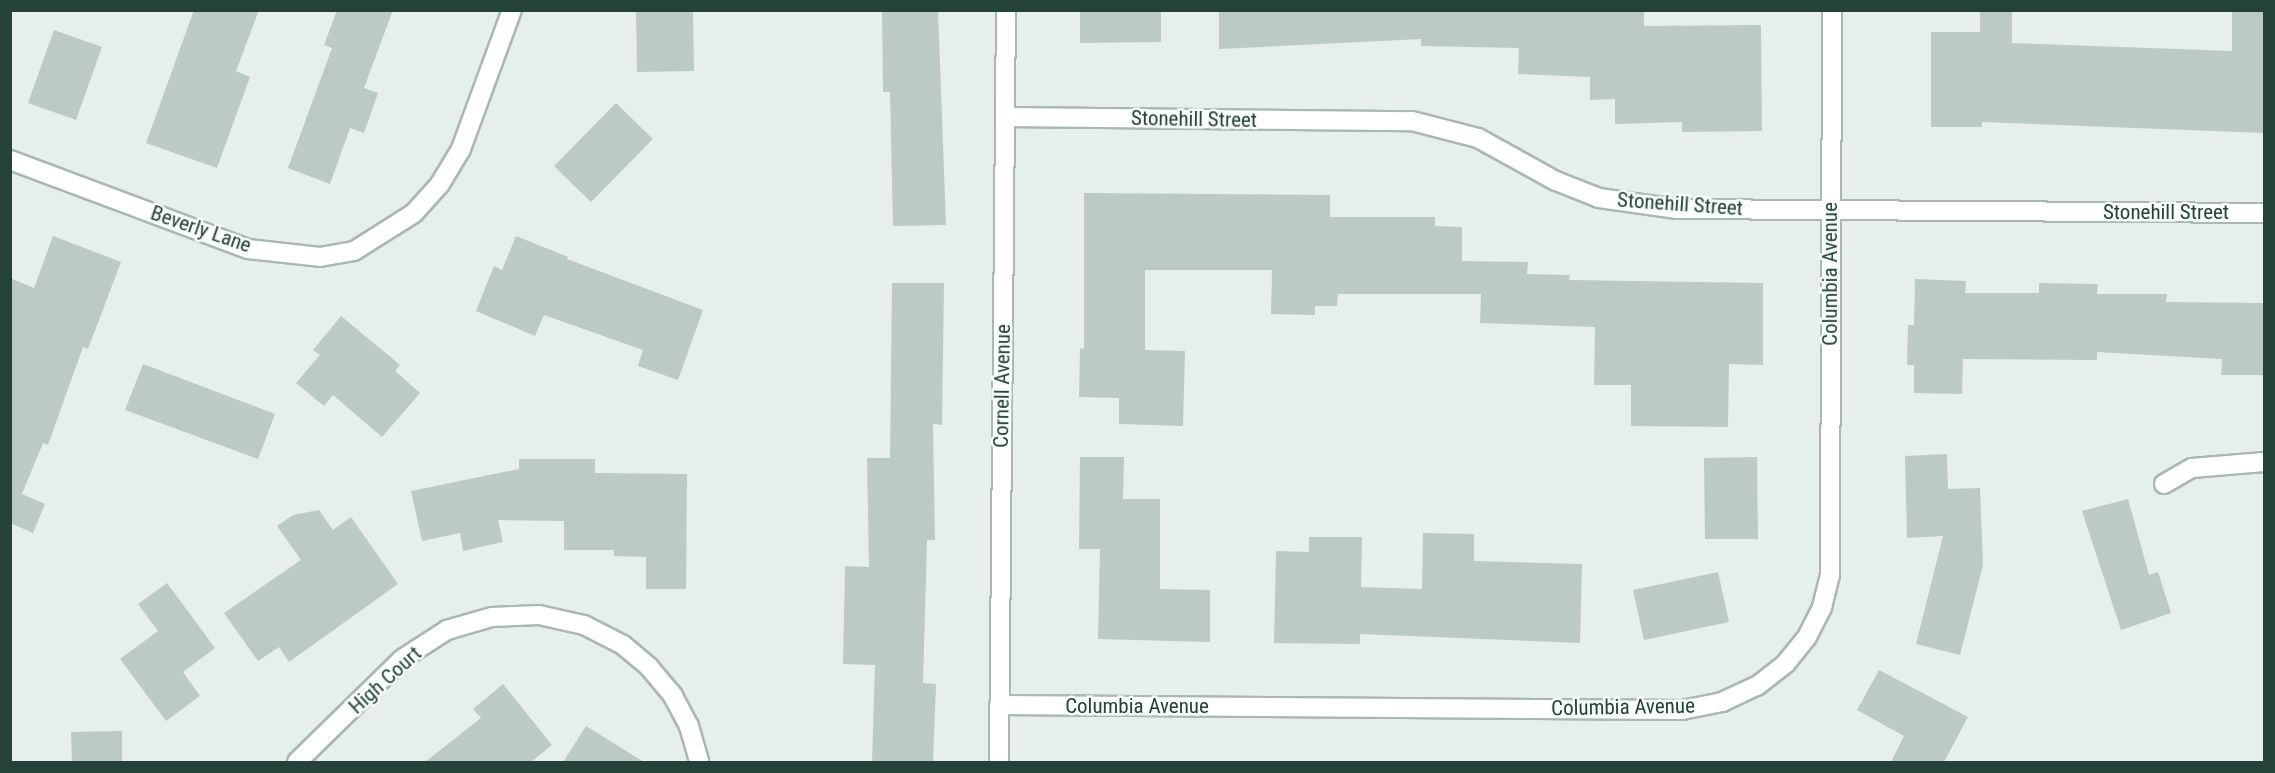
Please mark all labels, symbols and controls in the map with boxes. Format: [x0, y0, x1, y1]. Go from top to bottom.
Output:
street label: Stonehill Street [1131, 105, 1257, 133]
street label: Stonehill Street [1616, 187, 1744, 221]
street label: Stonehill Street [2103, 199, 2229, 225]
street label: Beverly Lane [147, 200, 255, 258]
street label: Columbia Avenue [1817, 202, 1843, 346]
street label: Cornell Avenue [988, 324, 1016, 448]
street label: High Court [344, 641, 426, 719]
street label: Columbia Avenue [1065, 693, 1209, 719]
street label: Columbia Avenue [1551, 693, 1695, 721]

